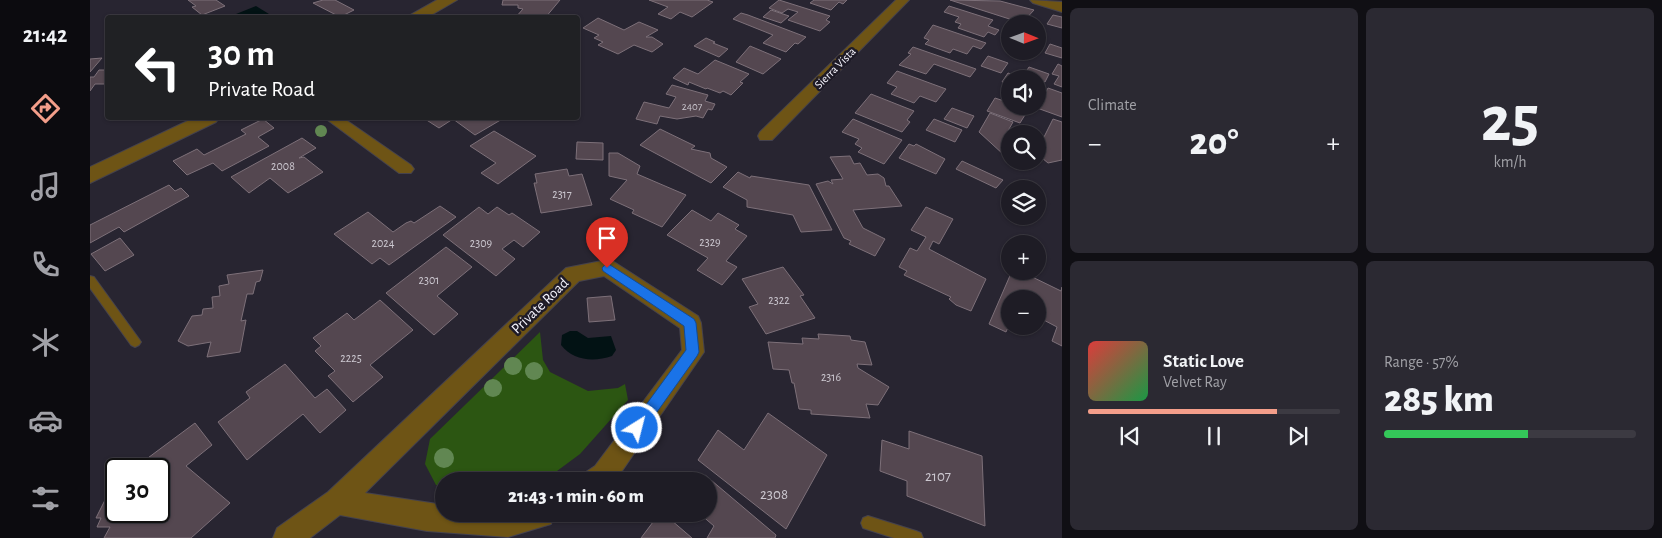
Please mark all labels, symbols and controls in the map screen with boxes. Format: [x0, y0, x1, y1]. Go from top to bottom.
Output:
north arrow [1001, 15, 1046, 60]
map controls [1001, 15, 1046, 335]
text: 21:42 [23, 24, 67, 46]
icon: left [125, 35, 190, 100]
text: 30 m [208, 37, 275, 72]
street label: Sierra Vista [812, 45, 858, 91]
button: sound [1001, 70, 1046, 115]
text: Private Road [208, 78, 315, 100]
text: 25 [1481, 88, 1539, 153]
icon: directions [28, 91, 63, 126]
text: Climate [1088, 97, 1137, 113]
house number: 2407 [682, 101, 703, 112]
text: 20° [1190, 124, 1238, 162]
button: search [1001, 125, 1046, 170]
text: − [1088, 130, 1101, 158]
text: + [1327, 130, 1340, 158]
text: km/h [1493, 154, 1527, 170]
house number: 2008 [271, 160, 295, 172]
icon: music [28, 169, 63, 204]
button: layers [1001, 180, 1046, 225]
house number: 2317 [552, 188, 572, 200]
pin [586, 217, 628, 268]
icon: arrive [593, 224, 621, 252]
button: + [1001, 235, 1046, 280]
house number: 2329 [699, 236, 721, 248]
house number: 2024 [371, 237, 395, 249]
house number: 2309 [470, 237, 493, 249]
icon: phone [28, 247, 63, 282]
house number: 2301 [419, 274, 439, 286]
street label: Private Road [509, 275, 572, 337]
button: − [1001, 290, 1046, 335]
house number: 2322 [768, 294, 790, 306]
icon: climate [28, 325, 63, 360]
house number: 2225 [340, 352, 362, 364]
text: Static Love [1163, 352, 1244, 371]
text: Range · 57% [1384, 354, 1459, 370]
house number: 2316 [821, 371, 841, 383]
text: Velvet Ray [1163, 374, 1227, 390]
text: 285 km [1384, 381, 1494, 419]
position arrow [610, 401, 662, 453]
icon: car [28, 403, 63, 438]
icon: previous [1116, 422, 1144, 450]
icon: pause [1200, 422, 1228, 450]
icon: next [1284, 422, 1312, 450]
speed limit sign: 30 [105, 458, 170, 523]
house number: 2107 [925, 469, 951, 484]
icon: filters [28, 481, 63, 516]
text: 21:43 · 1 min · 60 m [508, 487, 644, 506]
house number: 2308 [760, 487, 788, 502]

